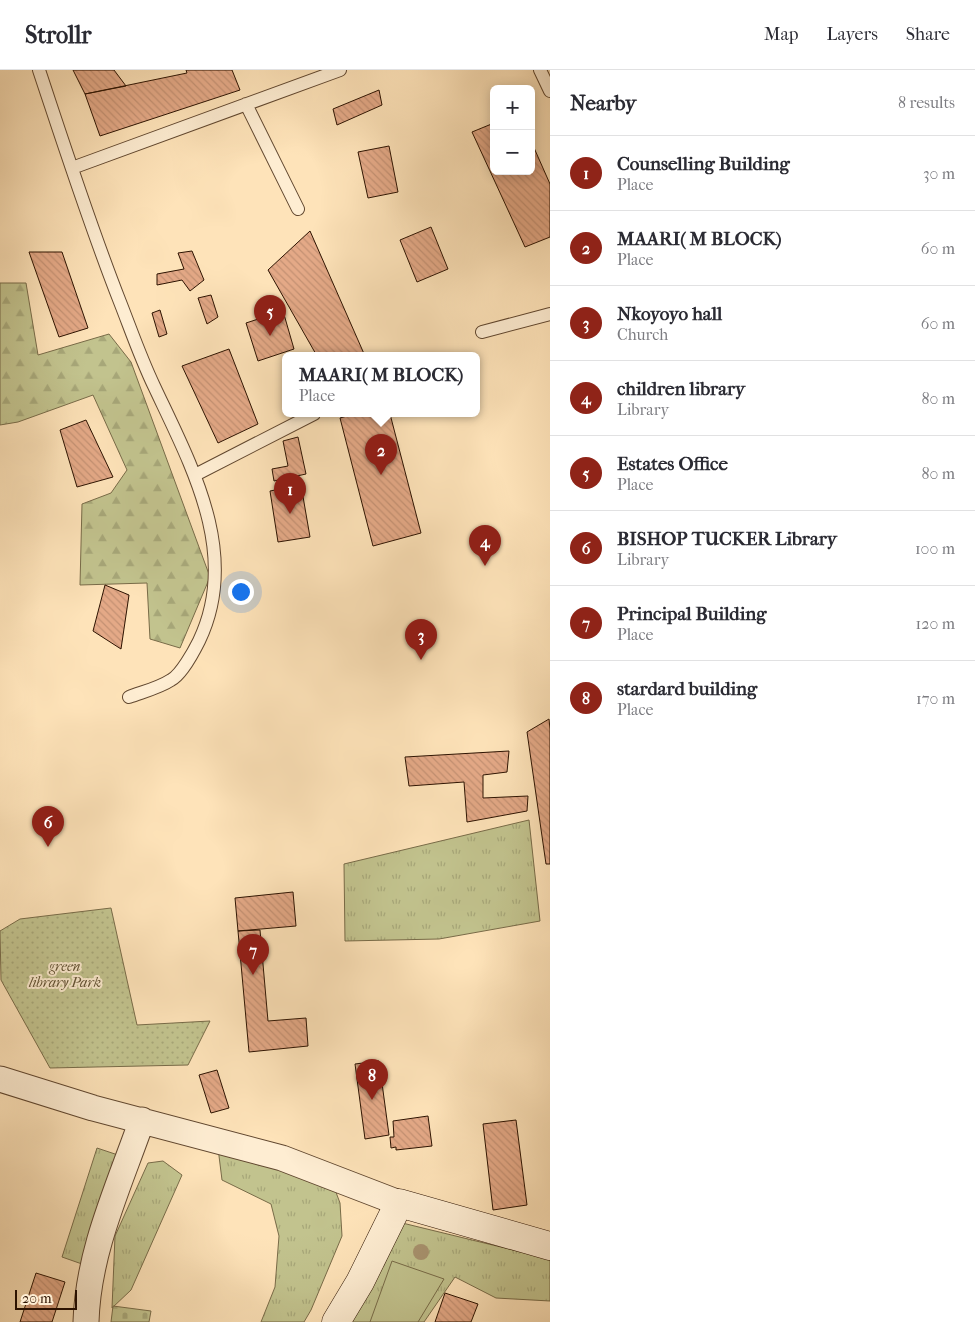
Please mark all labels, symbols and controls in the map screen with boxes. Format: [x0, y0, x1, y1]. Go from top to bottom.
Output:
text: Strollr [25, 21, 92, 49]
text: Map [764, 24, 798, 45]
text: Layers [826, 24, 878, 45]
text: Share [906, 24, 950, 45]
map controls [490, 85, 535, 175]
button: + [490, 85, 535, 130]
text: Nearby [570, 91, 636, 115]
text: 8 results [898, 93, 955, 112]
button: − [490, 130, 535, 175]
text: Counselling Building [617, 153, 790, 175]
text: 1 [583, 164, 589, 183]
text: 30 m [923, 164, 955, 183]
text: Place [617, 175, 653, 194]
text: MAARI( M BLOCK) [617, 228, 782, 250]
text: 2 [582, 239, 590, 258]
text: 60 m [921, 239, 955, 258]
text: Place [617, 250, 653, 269]
pin: 5 [254, 295, 286, 336]
text: Nkoyoyo hall [617, 303, 722, 325]
text: 3 [583, 314, 589, 333]
text: 60 m [921, 314, 955, 333]
text: Church [617, 325, 668, 344]
popup [282, 352, 480, 417]
text: MAARI( M BLOCK) [299, 364, 463, 386]
text: children library [617, 378, 745, 400]
text: Place [299, 386, 335, 405]
text: 4 [581, 389, 591, 408]
text: 80 m [921, 389, 955, 408]
text: Library [617, 400, 669, 419]
pin: 2 [365, 434, 397, 475]
text: Estates Office [617, 453, 728, 475]
text: 5 [583, 464, 589, 483]
text: 80 m [921, 464, 955, 483]
pin: 1 [274, 473, 306, 514]
text: Place [617, 475, 653, 494]
pin: 4 [469, 525, 501, 566]
text: BISHOP TUCKER Library [617, 528, 837, 550]
text: 6 [582, 539, 590, 558]
text: 100 m [915, 539, 955, 558]
text: Library [617, 550, 669, 569]
your location [228, 579, 254, 605]
text: Principal Building [617, 603, 767, 625]
text: 7 [582, 614, 590, 633]
text: 120 m [916, 614, 955, 633]
pin: 3 [405, 619, 437, 660]
text: Place [617, 625, 653, 644]
text: stardard building [617, 678, 757, 700]
text: 8 [582, 689, 590, 708]
text: 170 m [916, 689, 955, 708]
text: Place [617, 700, 653, 719]
pin: 6 [32, 806, 64, 847]
pin: 7 [237, 934, 269, 975]
park label: green library Park [28, 958, 101, 991]
pin: 8 [356, 1059, 388, 1100]
scale bar [15, 1287, 78, 1310]
text: 20 m [22, 1290, 52, 1307]

